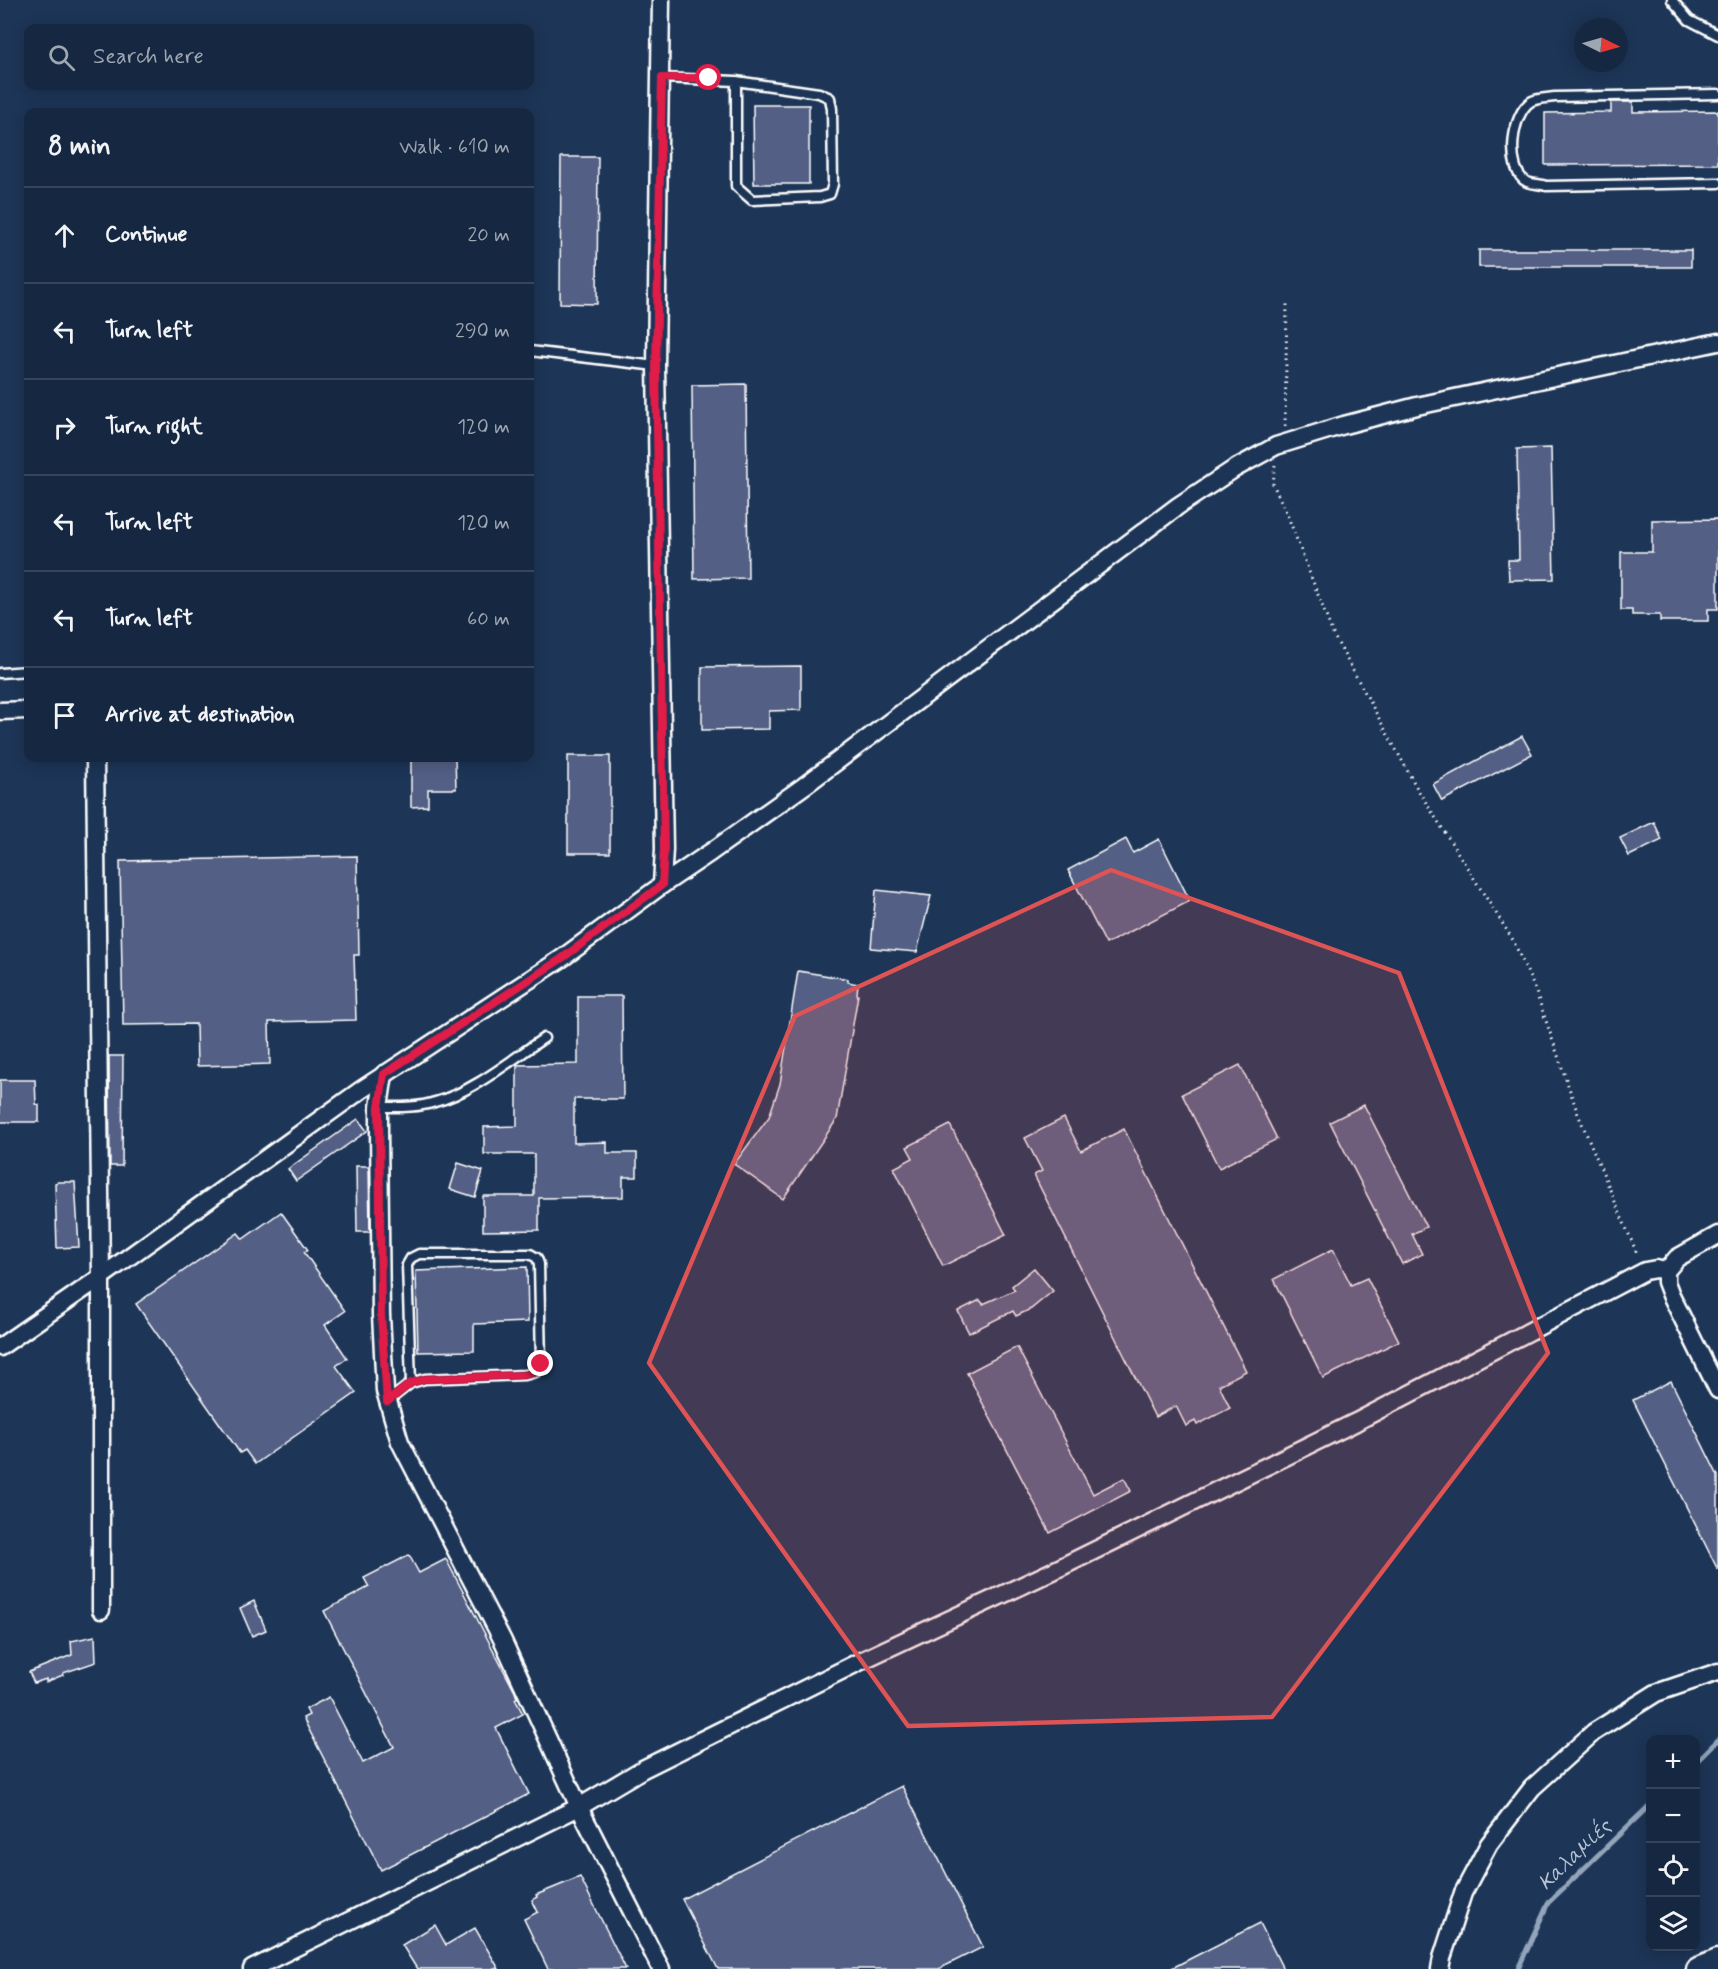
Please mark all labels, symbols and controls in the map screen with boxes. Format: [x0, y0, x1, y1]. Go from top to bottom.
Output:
north arrow [1574, 18, 1628, 72]
search box [24, 24, 534, 90]
icon: search [45, 41, 78, 74]
text: Search here [93, 43, 204, 71]
route start [695, 64, 721, 90]
text: 8 min [48, 130, 111, 164]
text: Walk · 610 m [399, 134, 510, 161]
icon: ahead [48, 219, 81, 252]
text: Continue [105, 221, 187, 249]
text: 20 m [467, 222, 510, 249]
icon: left [48, 315, 81, 348]
text: Turn left [105, 317, 193, 345]
text: 290 m [455, 318, 510, 345]
icon: right [48, 411, 81, 444]
text: Turn right [105, 413, 203, 441]
text: 120 m [457, 414, 510, 441]
icon: left [48, 507, 81, 540]
text: Turn left [105, 509, 193, 537]
text: 120 m [457, 510, 510, 537]
icon: left [48, 603, 81, 636]
text: Turn left [105, 605, 193, 633]
text: 60 m [467, 606, 510, 633]
icon: arrive [48, 699, 81, 732]
text: Arrive at destination [105, 701, 295, 729]
route end [527, 1350, 553, 1376]
map controls [1646, 1735, 1700, 1951]
button: + [1646, 1735, 1700, 1789]
button: − [1646, 1789, 1700, 1843]
water label: Καλαμιές [1532, 1812, 1619, 1897]
button: locate [1646, 1843, 1700, 1897]
button: layers [1646, 1897, 1700, 1951]

